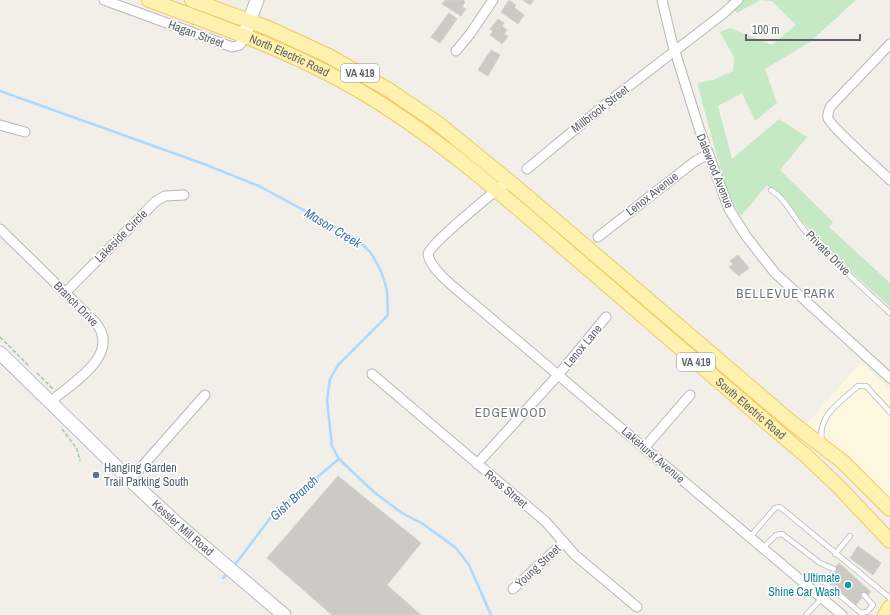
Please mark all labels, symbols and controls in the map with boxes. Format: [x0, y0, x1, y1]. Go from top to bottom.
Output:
scale bar [746, 16, 860, 42]
street label: Hagan Street [166, 17, 226, 52]
text: 100 m [752, 22, 779, 38]
street label: North Electric Road [247, 31, 332, 81]
road number: VA 419 [341, 64, 379, 82]
street label: Millbrook Street [568, 81, 632, 137]
street label: Dalewood Avenue [693, 131, 737, 211]
street label: Lenox Avenue [623, 169, 681, 219]
water label: Mason Creek [301, 204, 365, 252]
street label: Lakeside Circle [91, 206, 151, 266]
street label: Private Drive [802, 227, 854, 279]
street label: Branch Drive [50, 278, 102, 330]
district label: BELLEVUE PARK [736, 285, 836, 302]
street label: Lenox Lane [560, 321, 606, 371]
road number: VA 419 [677, 353, 715, 371]
street label: South Electric Road [712, 374, 789, 443]
district label: EDGEWOOD [475, 404, 547, 421]
street label: Lakehurst Avenue [618, 423, 688, 487]
place label: Hanging Garden Trail Parking South [104, 460, 188, 490]
street label: Ross Street [481, 466, 531, 512]
marker: Hanging Garden Trail Parking South [91, 470, 101, 480]
water label: Gish Branch [266, 472, 322, 524]
street label: Kessler Mill Road [149, 496, 217, 560]
street label: Young Street [512, 541, 564, 591]
place label: Ultimate Shine Car Wash [768, 570, 840, 600]
marker: Ultimate Shine Car Wash [843, 580, 853, 590]

